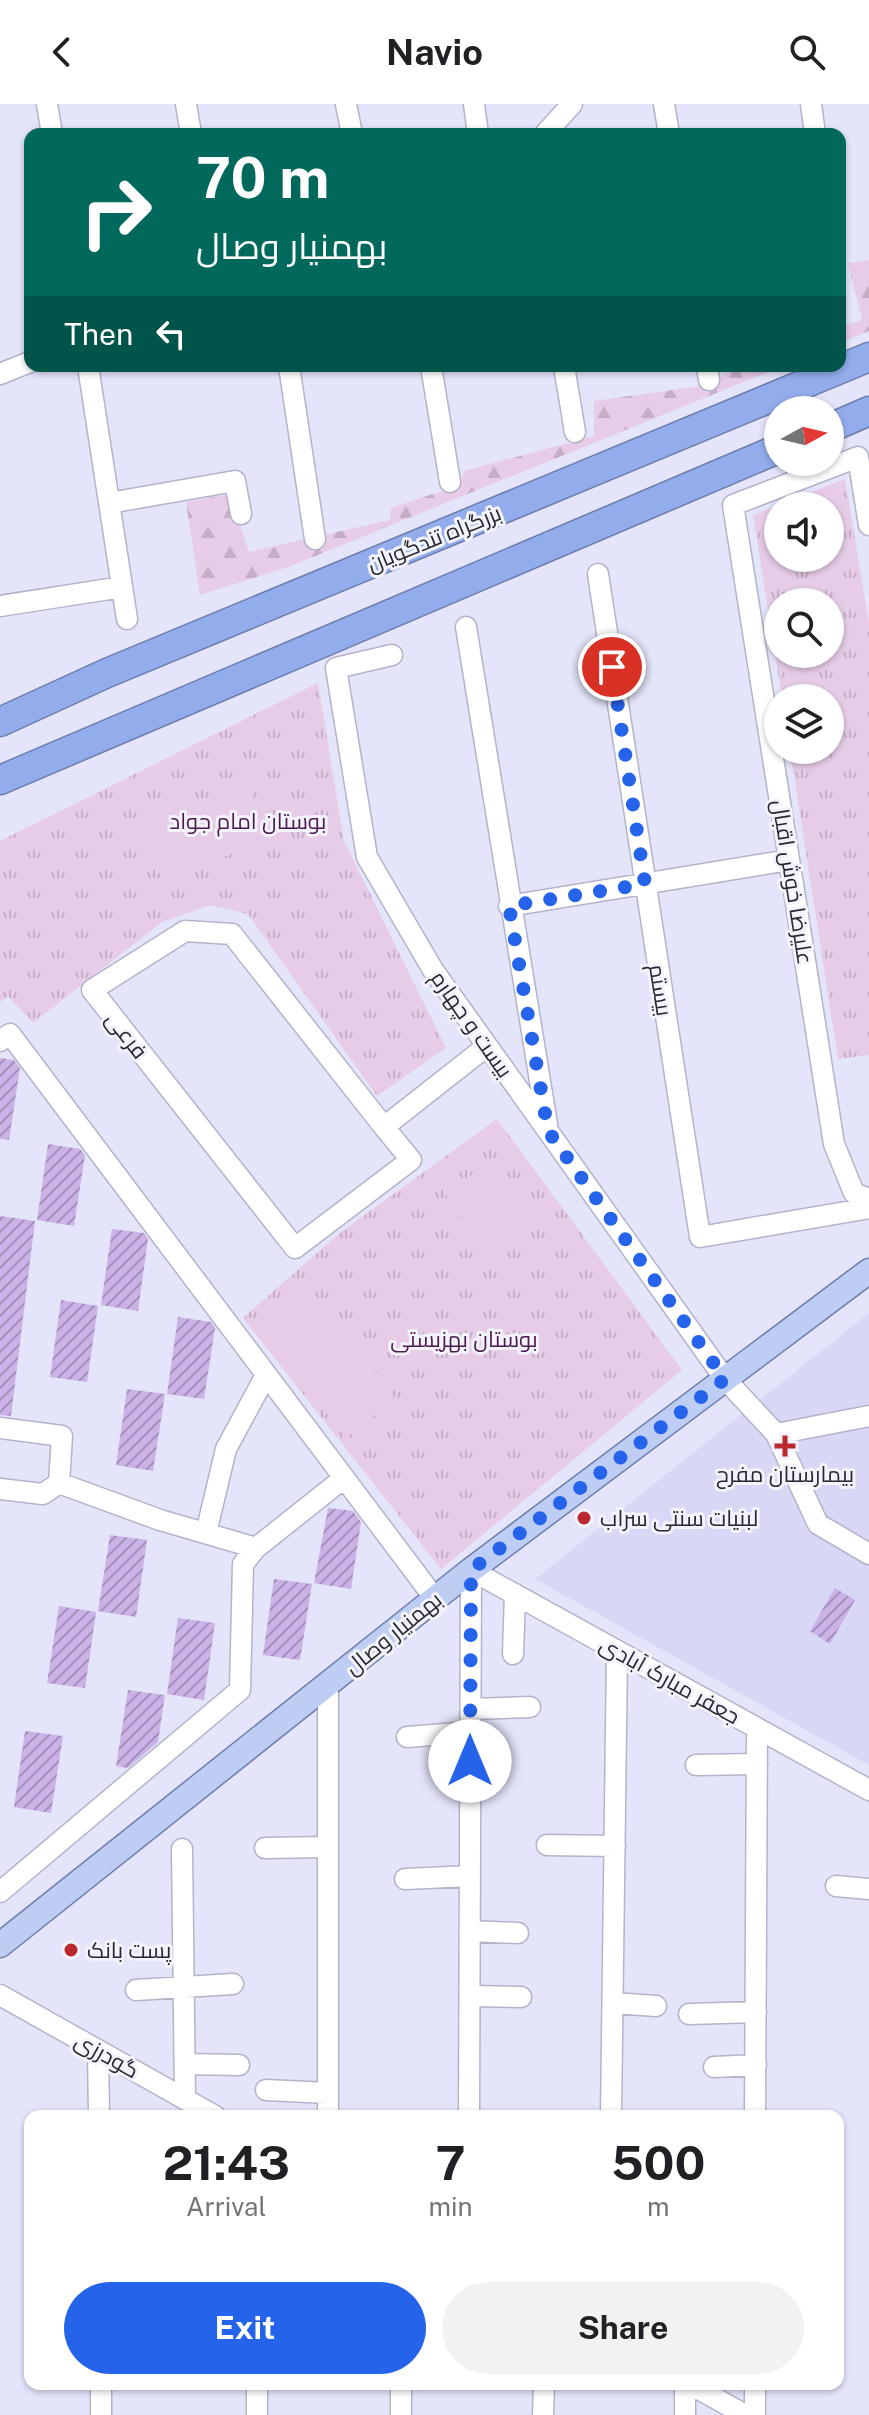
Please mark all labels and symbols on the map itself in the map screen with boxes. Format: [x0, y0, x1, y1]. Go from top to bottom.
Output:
north arrow [764, 396, 844, 476]
street label: بزرگراه تندگویان [363, 499, 505, 577]
pin [578, 633, 646, 701]
street label: علیرضا خوش اقبال [766, 798, 819, 966]
park label: بوستان امام جواد [170, 808, 326, 837]
street label: بیستم [641, 962, 678, 1018]
street label: بیست و چهارم [423, 965, 518, 1084]
street label: فرعی [100, 1006, 153, 1064]
park label: بوستان بهزیستی [390, 1326, 538, 1353]
marker: بیمارستان مفرح [774, 1435, 796, 1457]
place label: بیمارستان مفرح [716, 1461, 854, 1489]
place label: لبنیات سنتی سراب [600, 1505, 758, 1532]
marker: لبنیات سنتی سراب [575, 1509, 593, 1527]
street label: بهمنیار وصال [339, 1586, 447, 1681]
street label: جعفر مبارک آبادی [595, 1631, 745, 1729]
position arrow [428, 1719, 512, 1803]
place label: پست بانک [87, 1937, 171, 1965]
marker: پست بانک [62, 1941, 80, 1959]
street label: گودرزی [70, 2027, 144, 2083]

